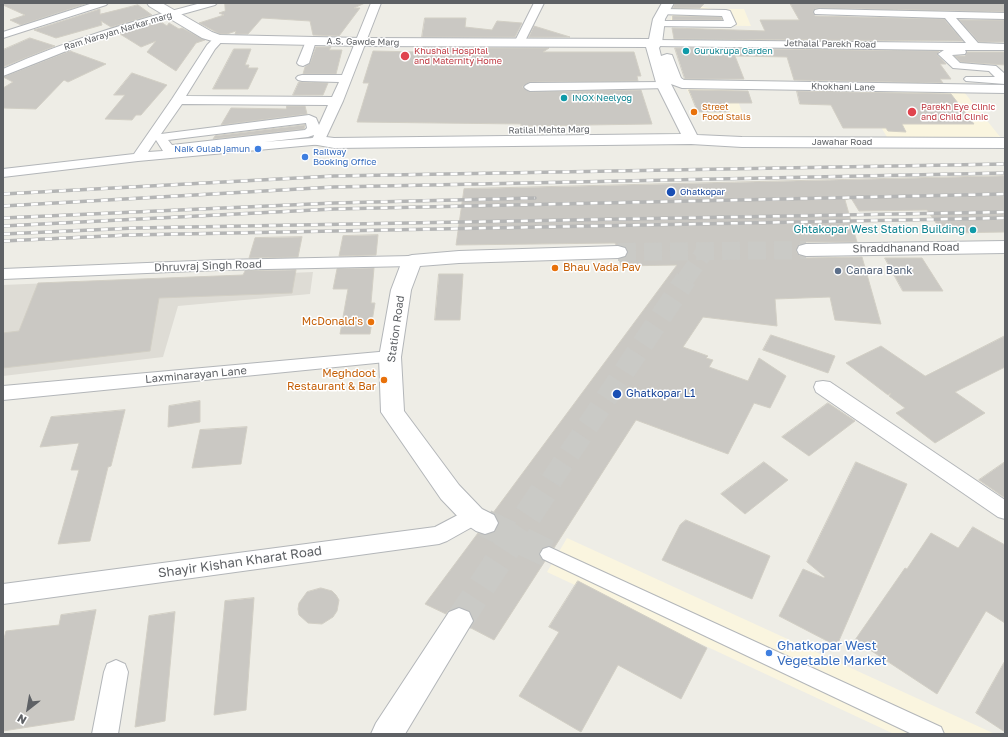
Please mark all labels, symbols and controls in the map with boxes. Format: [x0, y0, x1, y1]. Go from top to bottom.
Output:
street label: Ram Narayan Narkar marg [63, 9, 173, 53]
street label: A.S. Gawde Marg [327, 36, 399, 48]
street label: Jethalal Parekh Road [784, 38, 876, 50]
place label: Khushal Hospital and Maternity Home [414, 46, 502, 67]
marker: Gurukrupa Garden [681, 46, 691, 56]
place label: Gurukrupa Garden [694, 46, 773, 56]
marker: Khushal Hospital and Maternity Home [399, 50, 411, 62]
street label: Khokhani Lane [811, 81, 875, 93]
marker: INOX Neelyog [559, 93, 569, 103]
place label: INOX Neelyog [572, 93, 632, 103]
place label: Street Food Stalls [702, 102, 751, 123]
place label: Parekh Eye Clinic and Child Clinic [921, 102, 995, 123]
marker: Parekh Eye Clinic and Child Clinic [906, 106, 918, 118]
marker: Street Food Stalls [689, 107, 699, 117]
street label: Ratilal Mehta Marg [508, 124, 590, 136]
street label: Jawahar Road [812, 137, 872, 147]
place label: Naik Gulab jamun [174, 144, 250, 154]
marker: Naik Gulab jamun [253, 144, 263, 154]
place label: Railway Booking Office [313, 147, 377, 168]
marker: Railway Booking Office [300, 152, 310, 162]
marker: Ghatkopar [665, 186, 677, 198]
place label: Ghatkopar [680, 187, 725, 197]
place label: Ghtakopar West Station Building [793, 223, 965, 237]
marker: Ghtakopar West Station Building [968, 225, 978, 235]
street label: Shraddhanand Road [852, 240, 960, 256]
street label: Dhruvraj Singh Road [154, 258, 262, 274]
place label: Bhau Vada Pav [563, 261, 641, 275]
marker: Bhau Vada Pav [550, 263, 560, 273]
place label: Canara Bank [846, 264, 912, 278]
marker: Canara Bank [833, 266, 843, 276]
street label: Station Road [385, 295, 407, 363]
place label: McDonald's [302, 315, 363, 329]
marker: McDonald's [366, 317, 376, 327]
street label: Laxminarayan Lane [145, 364, 247, 386]
place label: Meghdoot Restaurant & Bar [287, 367, 376, 393]
marker: Meghdoot Restaurant & Bar [379, 375, 389, 385]
place label: Ghatkopar L1 [626, 387, 695, 401]
marker: Ghatkopar L1 [611, 388, 623, 400]
street label: Shayir Kishan Kharat Road [157, 543, 323, 581]
place label: Ghatkopar West Vegetable Market [777, 638, 887, 669]
marker: Ghatkopar West Vegetable Market [764, 648, 774, 658]
north arrow [8, 689, 48, 729]
text: N [15, 712, 28, 727]

